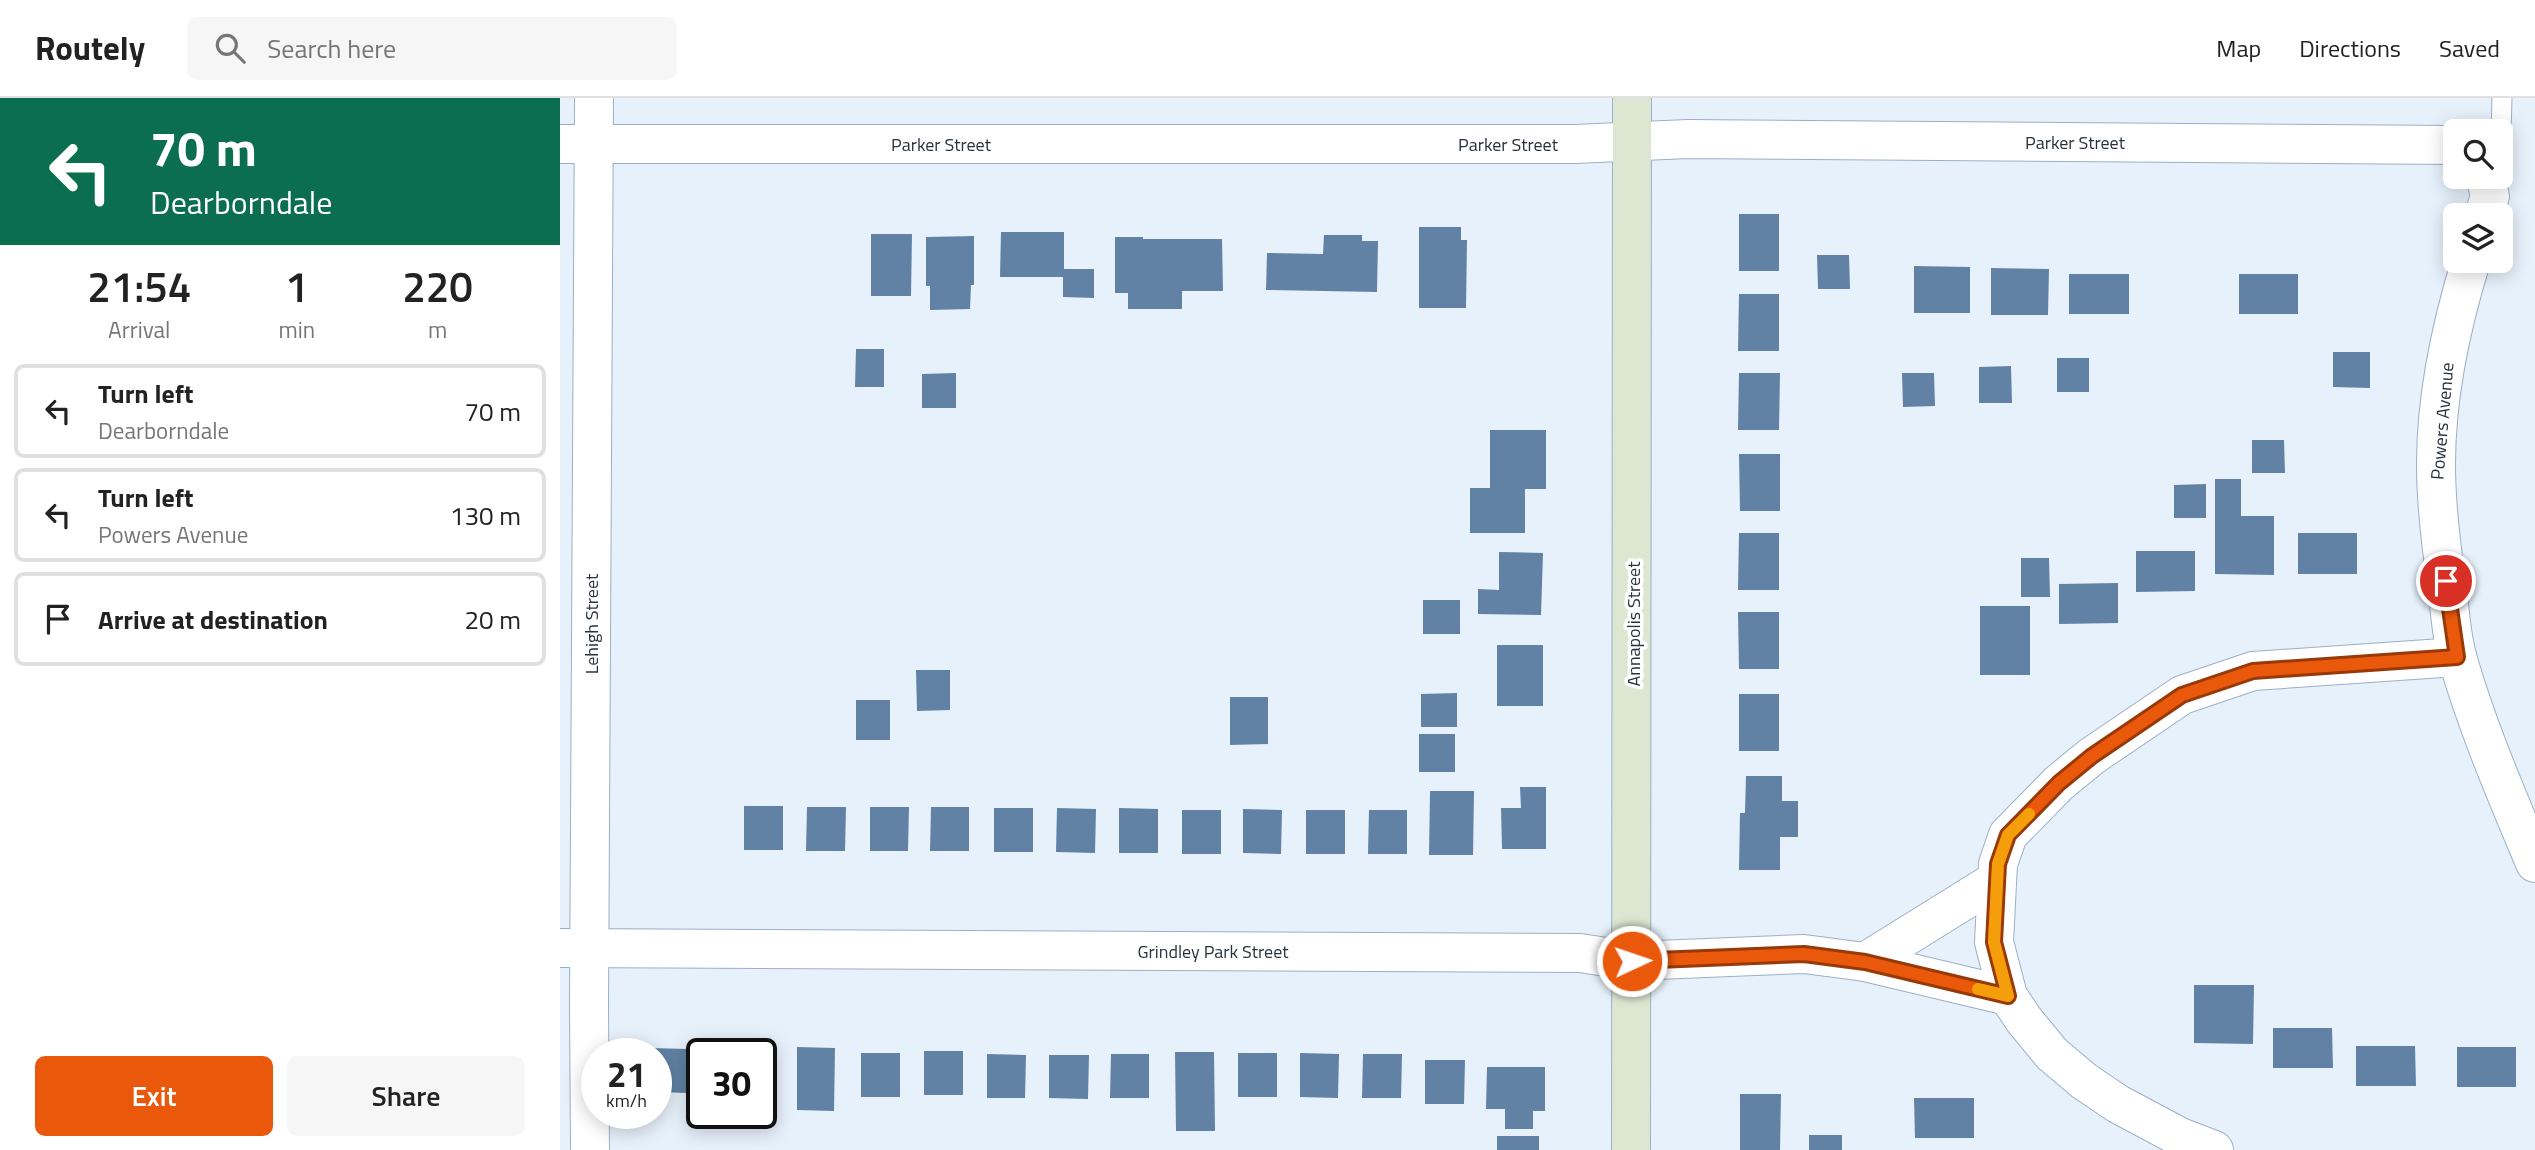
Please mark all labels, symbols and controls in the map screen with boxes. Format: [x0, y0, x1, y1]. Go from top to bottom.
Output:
search box [187, 17, 677, 80]
text: Routely [35, 23, 145, 73]
icon: search [211, 29, 249, 67]
text: Search here [267, 29, 396, 68]
text: Map [2216, 30, 2261, 66]
text: Directions [2299, 30, 2401, 66]
text: Saved [2439, 30, 2500, 66]
text: 70 m [150, 110, 257, 185]
map controls [2443, 119, 2513, 273]
button: search [2443, 119, 2513, 189]
icon: left [35, 126, 126, 217]
street label: Parker Street [2025, 129, 2126, 156]
street label: Parker Street [891, 131, 992, 158]
street label: Parker Street [1458, 131, 1559, 158]
text: Dearborndale [150, 178, 332, 226]
button: layers [2443, 203, 2513, 273]
text: 21:54 [87, 254, 191, 318]
text: 1 [285, 254, 309, 318]
text: 220 [402, 254, 473, 318]
text: Arrival [108, 312, 170, 347]
text: min [278, 312, 315, 347]
text: m [428, 312, 447, 347]
street label: Powers Avenue [2423, 361, 2461, 481]
text: Turn left [98, 374, 193, 413]
icon: left [39, 392, 77, 430]
text: 70 m [464, 392, 521, 431]
text: Dearborndale [98, 413, 229, 448]
text: Turn left [98, 478, 193, 517]
icon: left [39, 496, 77, 534]
text: 130 m [450, 496, 521, 535]
text: Powers Avenue [98, 517, 248, 552]
pin [2416, 551, 2476, 611]
street label: Annapolis Street [1620, 561, 1647, 686]
icon: arrive [2427, 562, 2465, 600]
street label: Lehigh Street [578, 573, 605, 674]
icon: arrive [39, 600, 77, 638]
text: Arrive at destination [98, 600, 328, 639]
text: 20 m [464, 600, 521, 639]
position arrow [1595, 924, 1669, 998]
street label: Grindley Park Street [1137, 938, 1289, 965]
speed limit sign: 30 [686, 1038, 777, 1129]
text: 21 [607, 1047, 646, 1101]
button: Exit [35, 1056, 273, 1136]
button: Share [287, 1056, 525, 1136]
text: km/h [606, 1087, 647, 1114]

